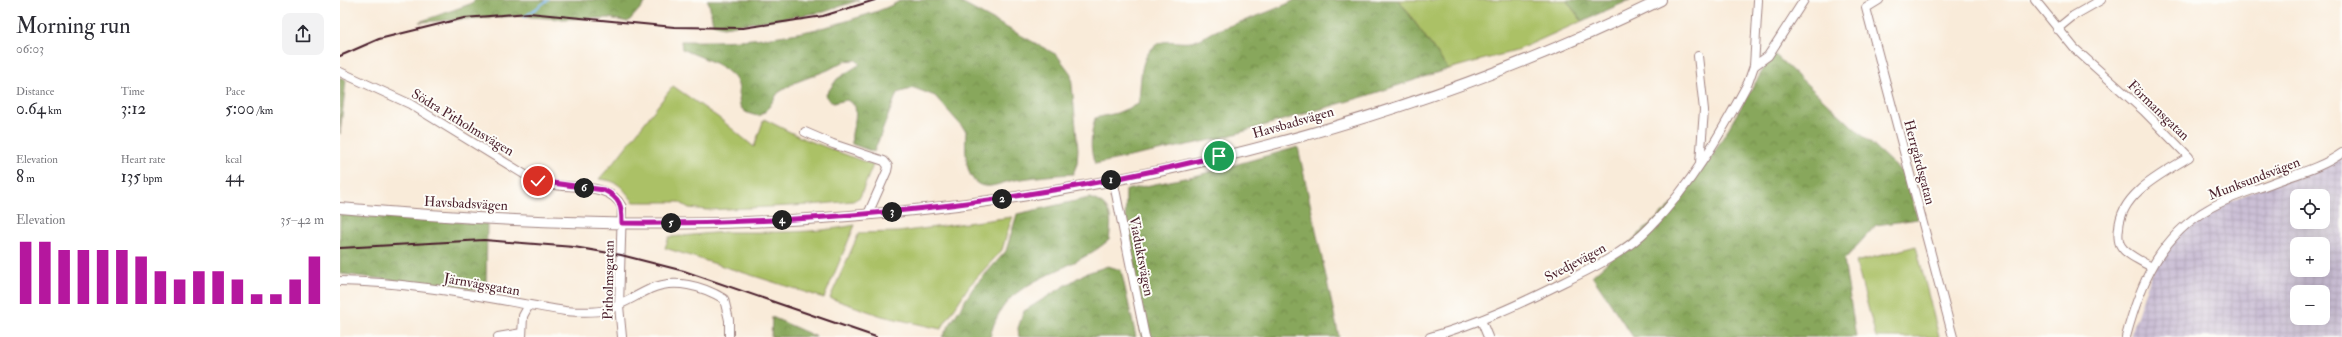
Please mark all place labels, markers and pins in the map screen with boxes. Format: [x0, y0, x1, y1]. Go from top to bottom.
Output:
pin [1202, 139, 1236, 173]
pin [521, 164, 555, 198]
pin: 1 [1101, 170, 1121, 190]
pin: 6 [574, 178, 594, 198]
pin: 2 [992, 189, 1012, 209]
pin: 3 [882, 202, 902, 222]
pin: 4 [772, 210, 792, 230]
pin: 5 [661, 213, 681, 233]

